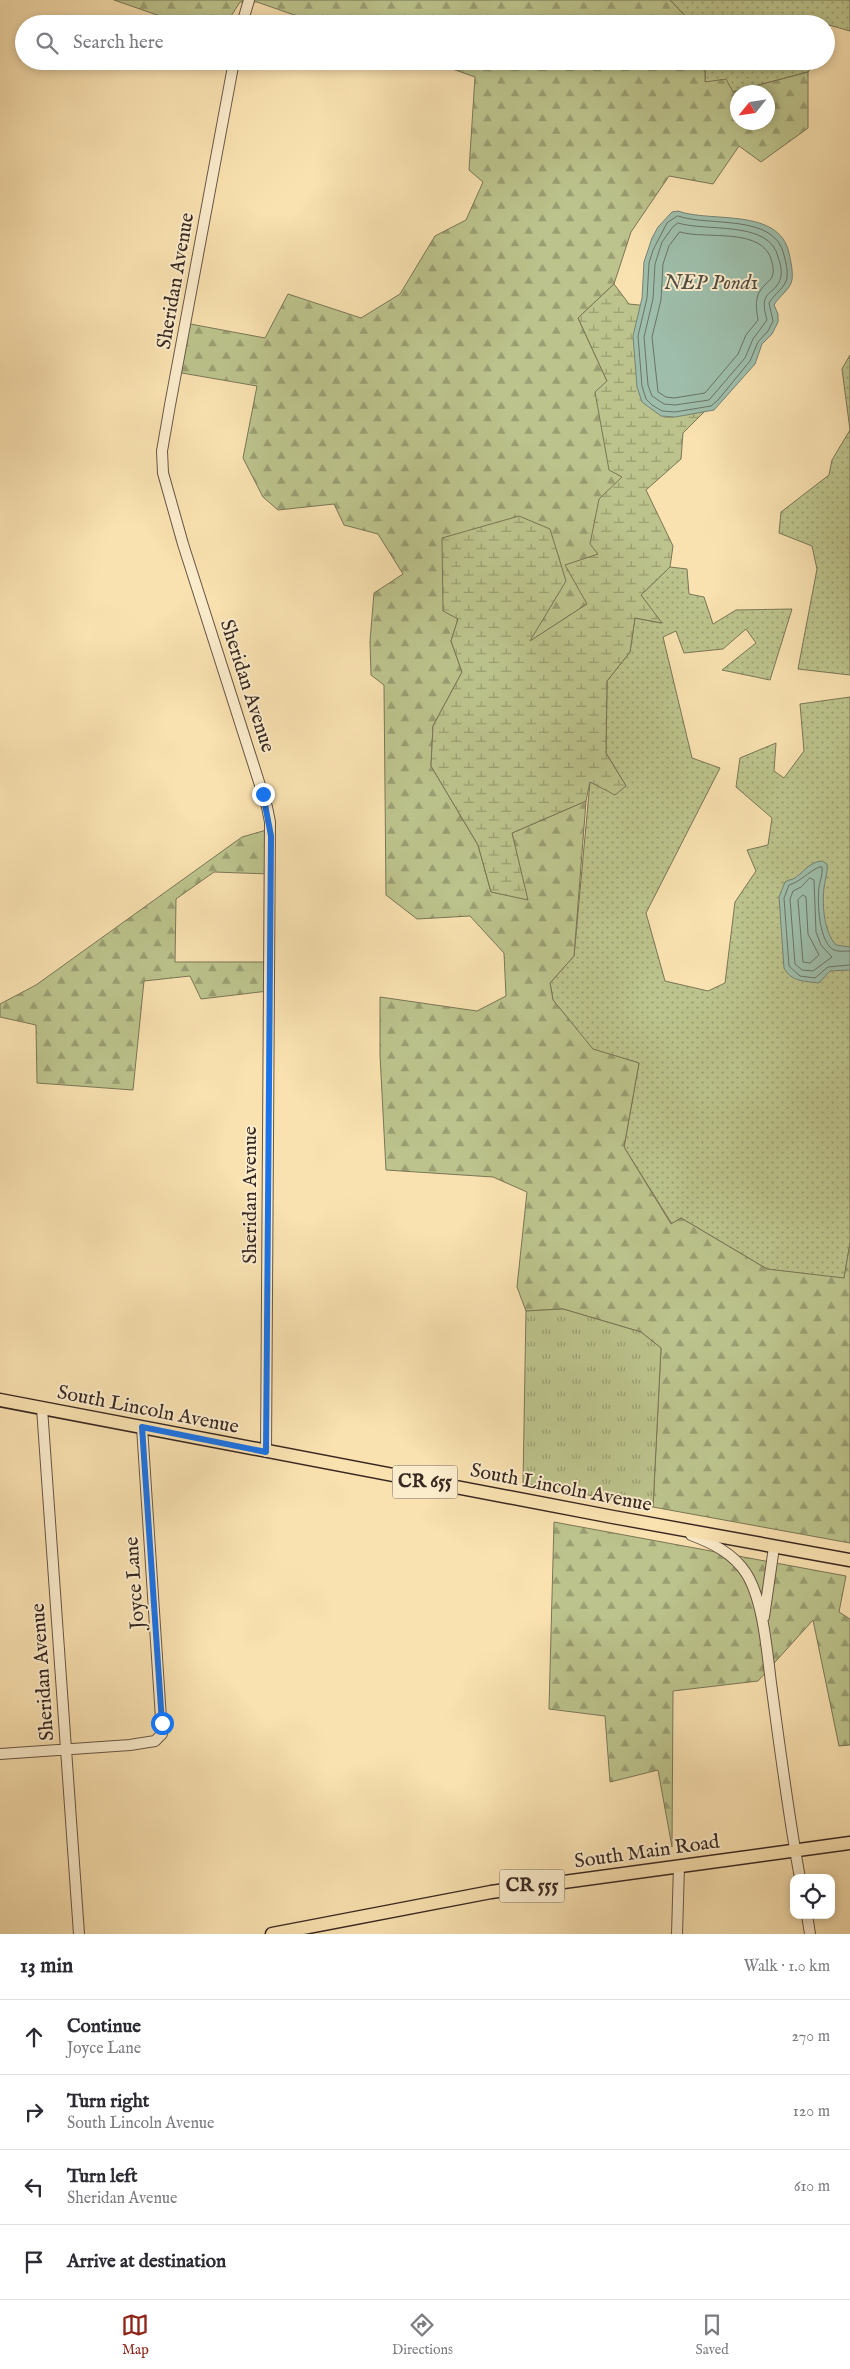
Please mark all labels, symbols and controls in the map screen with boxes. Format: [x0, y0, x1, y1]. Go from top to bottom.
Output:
search box [15, 15, 835, 70]
icon: search [33, 29, 61, 57]
text: Search here [73, 31, 164, 55]
north arrow [730, 85, 775, 130]
street label: Sheridan Avenue [152, 211, 200, 351]
water label: NEP Pond1 [664, 270, 758, 297]
street label: Sheridan Avenue [214, 616, 280, 756]
route end [252, 783, 275, 806]
street label: Sheridan Avenue [238, 1126, 263, 1264]
street label: South Lincoln Avenue [55, 1380, 241, 1440]
street label: South Lincoln Avenue [468, 1458, 654, 1518]
road number: CR 655 [392, 1465, 458, 1498]
street label: Joyce Lane [119, 1536, 151, 1632]
street label: Sheridan Avenue [26, 1602, 60, 1742]
route start [151, 1712, 174, 1735]
street label: South Main Road [573, 1829, 721, 1875]
road number: CR 555 [500, 1870, 564, 1902]
map controls [790, 1874, 835, 1919]
button: locate [790, 1874, 835, 1919]
text: 13 min [20, 1953, 73, 1980]
text: Walk · 1.0 km [744, 1957, 830, 1977]
text: Continue [67, 2015, 141, 2039]
icon: ahead [20, 2023, 48, 2051]
text: 270 m [791, 2027, 830, 2047]
text: Joyce Lane [67, 2039, 141, 2059]
text: Turn right [67, 2090, 149, 2114]
icon: right [20, 2098, 48, 2126]
text: 120 m [793, 2102, 830, 2122]
text: South Lincoln Avenue [67, 2114, 214, 2134]
text: Turn left [67, 2165, 138, 2189]
icon: left [20, 2173, 48, 2201]
text: 610 m [794, 2177, 830, 2197]
text: Sheridan Avenue [67, 2189, 177, 2209]
icon: arrive [20, 2248, 48, 2276]
text: Arrive at destination [67, 2250, 226, 2274]
tab: Map [121, 2311, 149, 2359]
tab: Directions [392, 2311, 453, 2359]
tab: Saved [696, 2311, 729, 2359]

